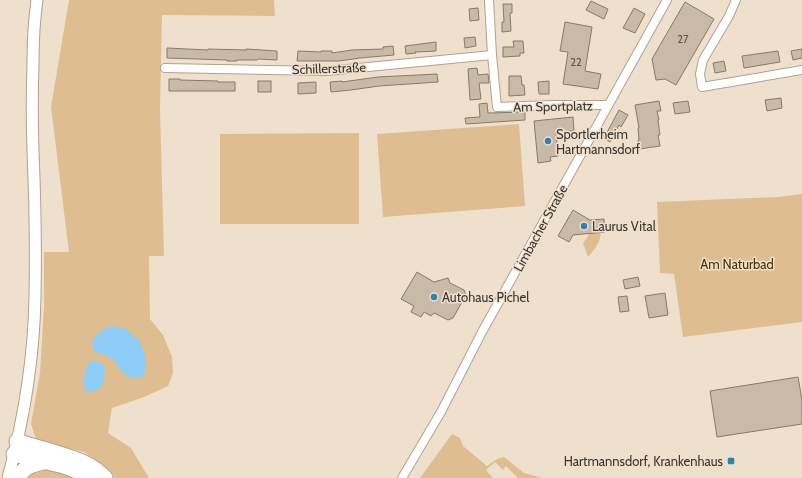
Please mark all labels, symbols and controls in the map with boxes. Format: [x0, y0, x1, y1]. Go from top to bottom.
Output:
house number: 27 [677, 32, 689, 46]
house number: 22 [570, 55, 582, 69]
street label: Schillerstraße [292, 59, 367, 77]
street label: Am Sportplatz [513, 97, 593, 115]
place label: Sportlerheim Hartmannsdorf [556, 126, 641, 157]
marker: Sportlerheim Hartmannsdorf [543, 136, 553, 146]
street label: Limbacher Straße [510, 181, 571, 274]
place label: Laurus Vital [592, 218, 656, 234]
marker: Laurus Vital [579, 221, 589, 231]
park label: Am Naturbad [700, 256, 774, 272]
place label: Autohaus Pichel [442, 289, 529, 305]
marker: Autohaus Pichel [429, 292, 439, 302]
place label: Hartmannsdorf, Krankenhaus [564, 453, 724, 469]
marker: Hartmannsdorf, Krankenhaus [726, 456, 736, 466]

